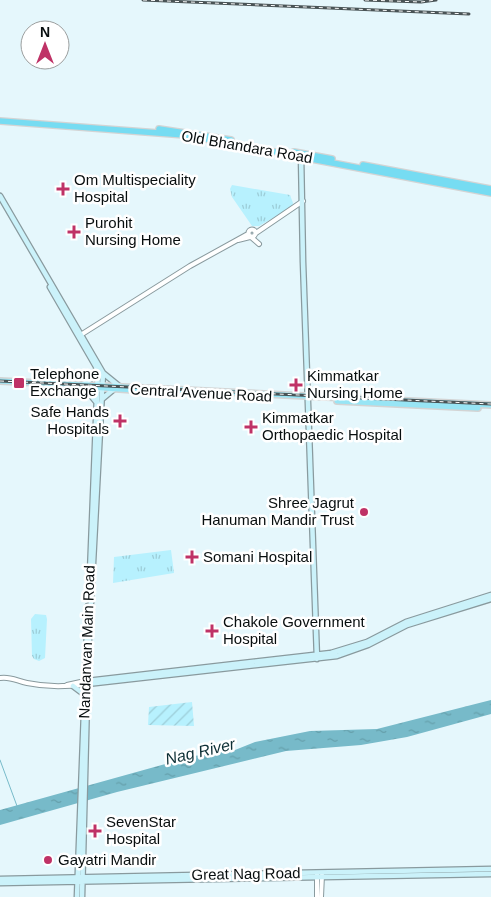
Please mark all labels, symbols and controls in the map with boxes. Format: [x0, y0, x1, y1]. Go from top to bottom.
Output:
north arrow [20, 20, 70, 70]
text: N [40, 24, 50, 40]
street label: Old Bhandara Road [180, 127, 314, 166]
place label: Om Multispeciality Hospital [74, 171, 196, 205]
marker: Om Multispeciality Hospital [56, 182, 70, 196]
place label: Purohit Nursing Home [85, 214, 181, 248]
marker: Purohit Nursing Home [67, 225, 81, 239]
place label: Telephone Exchange [30, 365, 99, 399]
place label: Kimmatkar Nursing Home [307, 367, 403, 401]
marker: Telephone Exchange [12, 376, 26, 390]
marker: Kimmatkar Nursing Home [289, 378, 303, 392]
street label: Central Avenue Road [130, 380, 273, 405]
place label: Safe Hands Hospitals [31, 403, 109, 437]
place label: Kimmatkar Orthopaedic Hospital [262, 409, 402, 443]
marker: Safe Hands Hospitals [113, 414, 127, 428]
marker: Kimmatkar Orthopaedic Hospital [244, 420, 258, 434]
place label: Shree Jagrut Hanuman Mandir Trust [201, 494, 355, 528]
marker: Shree Jagrut Hanuman Mandir Trust [358, 506, 370, 518]
place label: Somani Hospital [203, 548, 312, 565]
marker: Somani Hospital [185, 550, 199, 564]
street label: Nandanvan Main Road [75, 565, 98, 719]
place label: Chakole Government Hospital [223, 613, 366, 647]
marker: Chakole Government Hospital [205, 624, 219, 638]
water label: Nag River [164, 735, 237, 768]
place label: SevenStar Hospital [106, 813, 176, 847]
marker: SevenStar Hospital [88, 824, 102, 838]
place label: Gayatri Mandir [58, 851, 156, 868]
marker: Gayatri Mandir [42, 854, 54, 866]
street label: Great Nag Road [191, 864, 301, 883]

